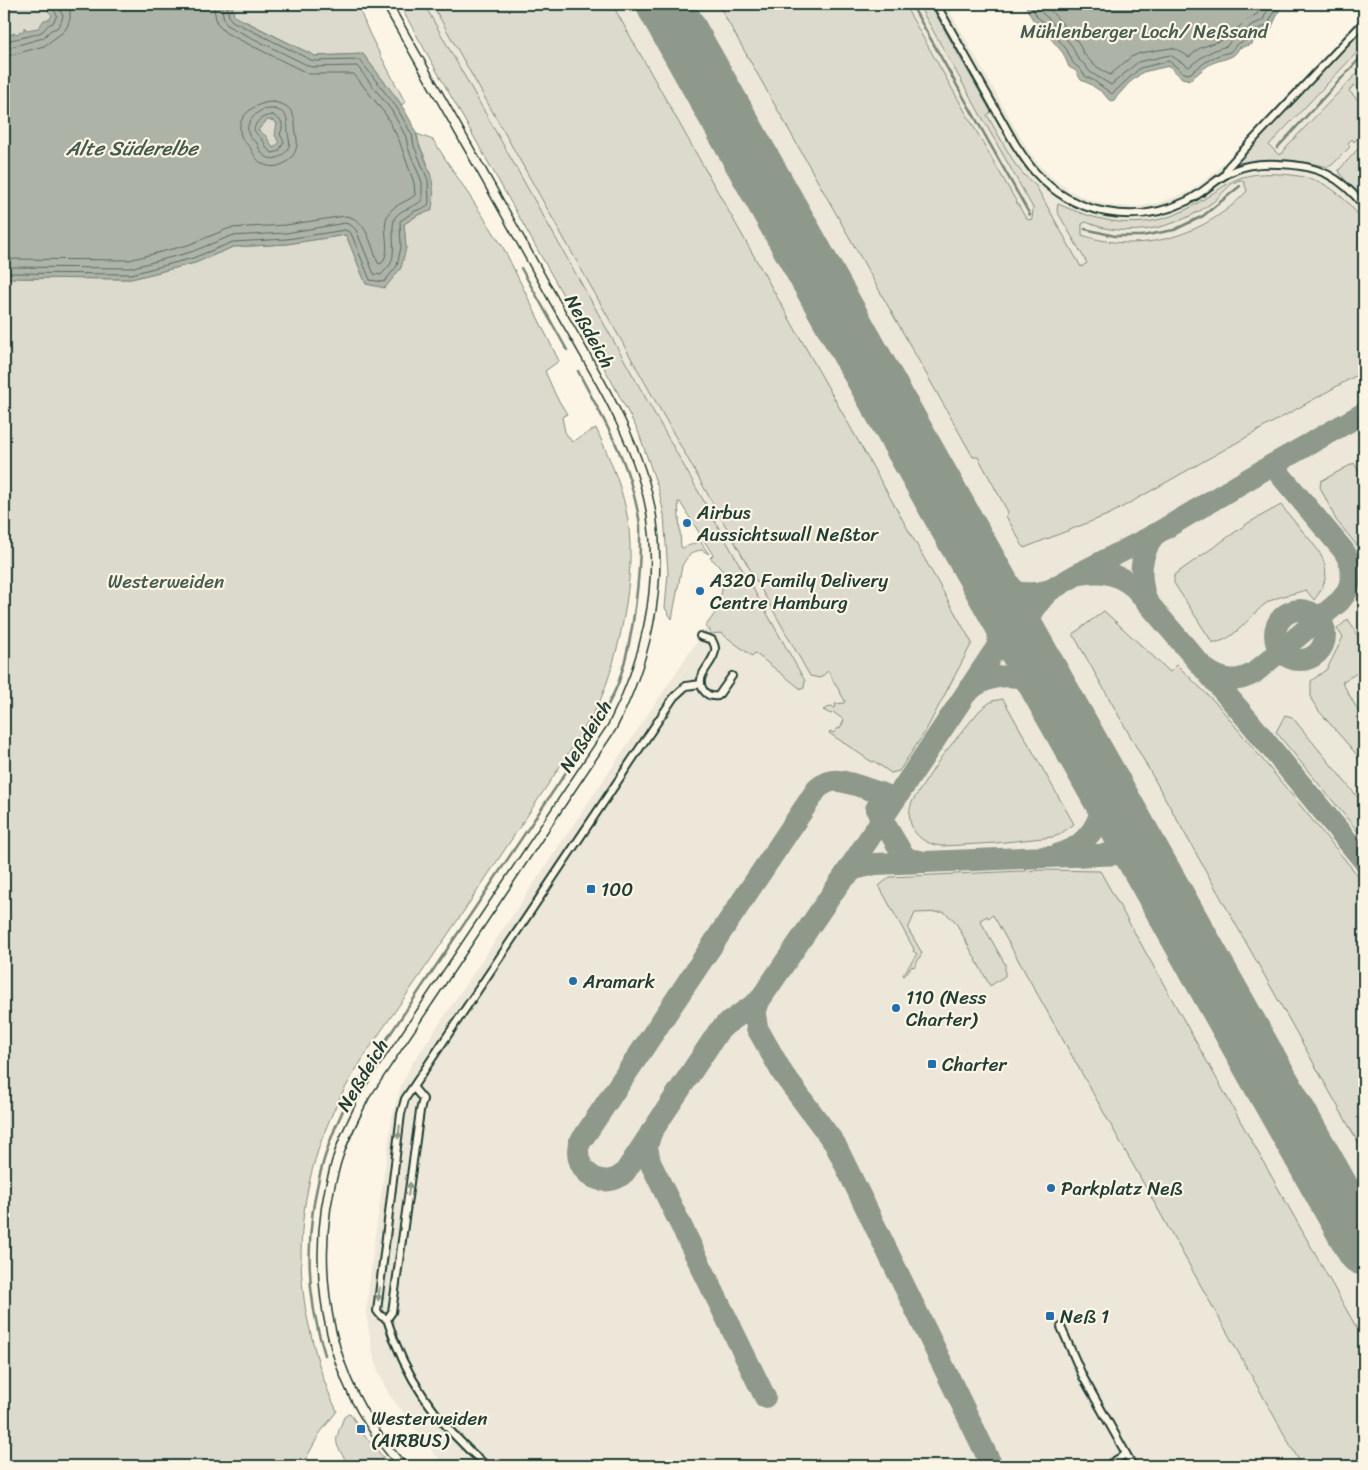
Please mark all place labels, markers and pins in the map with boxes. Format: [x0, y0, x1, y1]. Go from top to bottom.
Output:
place label: Airbus Aussichtswall Neßtor [696, 496, 879, 551]
marker: Airbus Aussichtswall Neßtor [681, 517, 693, 529]
place label: A320 Family Delivery Centre Hamburg [709, 564, 888, 619]
marker: A320 Family Delivery Centre Hamburg [694, 585, 706, 597]
place label: 100 [601, 873, 633, 906]
marker: 100 [585, 883, 597, 895]
place label: Aramark [582, 965, 656, 998]
marker: Aramark [567, 975, 579, 987]
place label: 110 (Ness Charter) [906, 981, 987, 1036]
marker: 110 (Ness Charter) [890, 1002, 902, 1014]
place label: Charter [942, 1048, 1008, 1081]
marker: Charter [926, 1058, 938, 1070]
place label: Parkplatz Neß [1061, 1172, 1183, 1205]
marker: Parkplatz Neß [1045, 1182, 1057, 1194]
place label: Neß 1 [1060, 1300, 1109, 1333]
marker: Neß 1 [1044, 1310, 1056, 1322]
place label: Westerweiden (AIRBUS) [371, 1402, 488, 1457]
marker: Westerweiden (AIRBUS) [355, 1423, 367, 1435]

